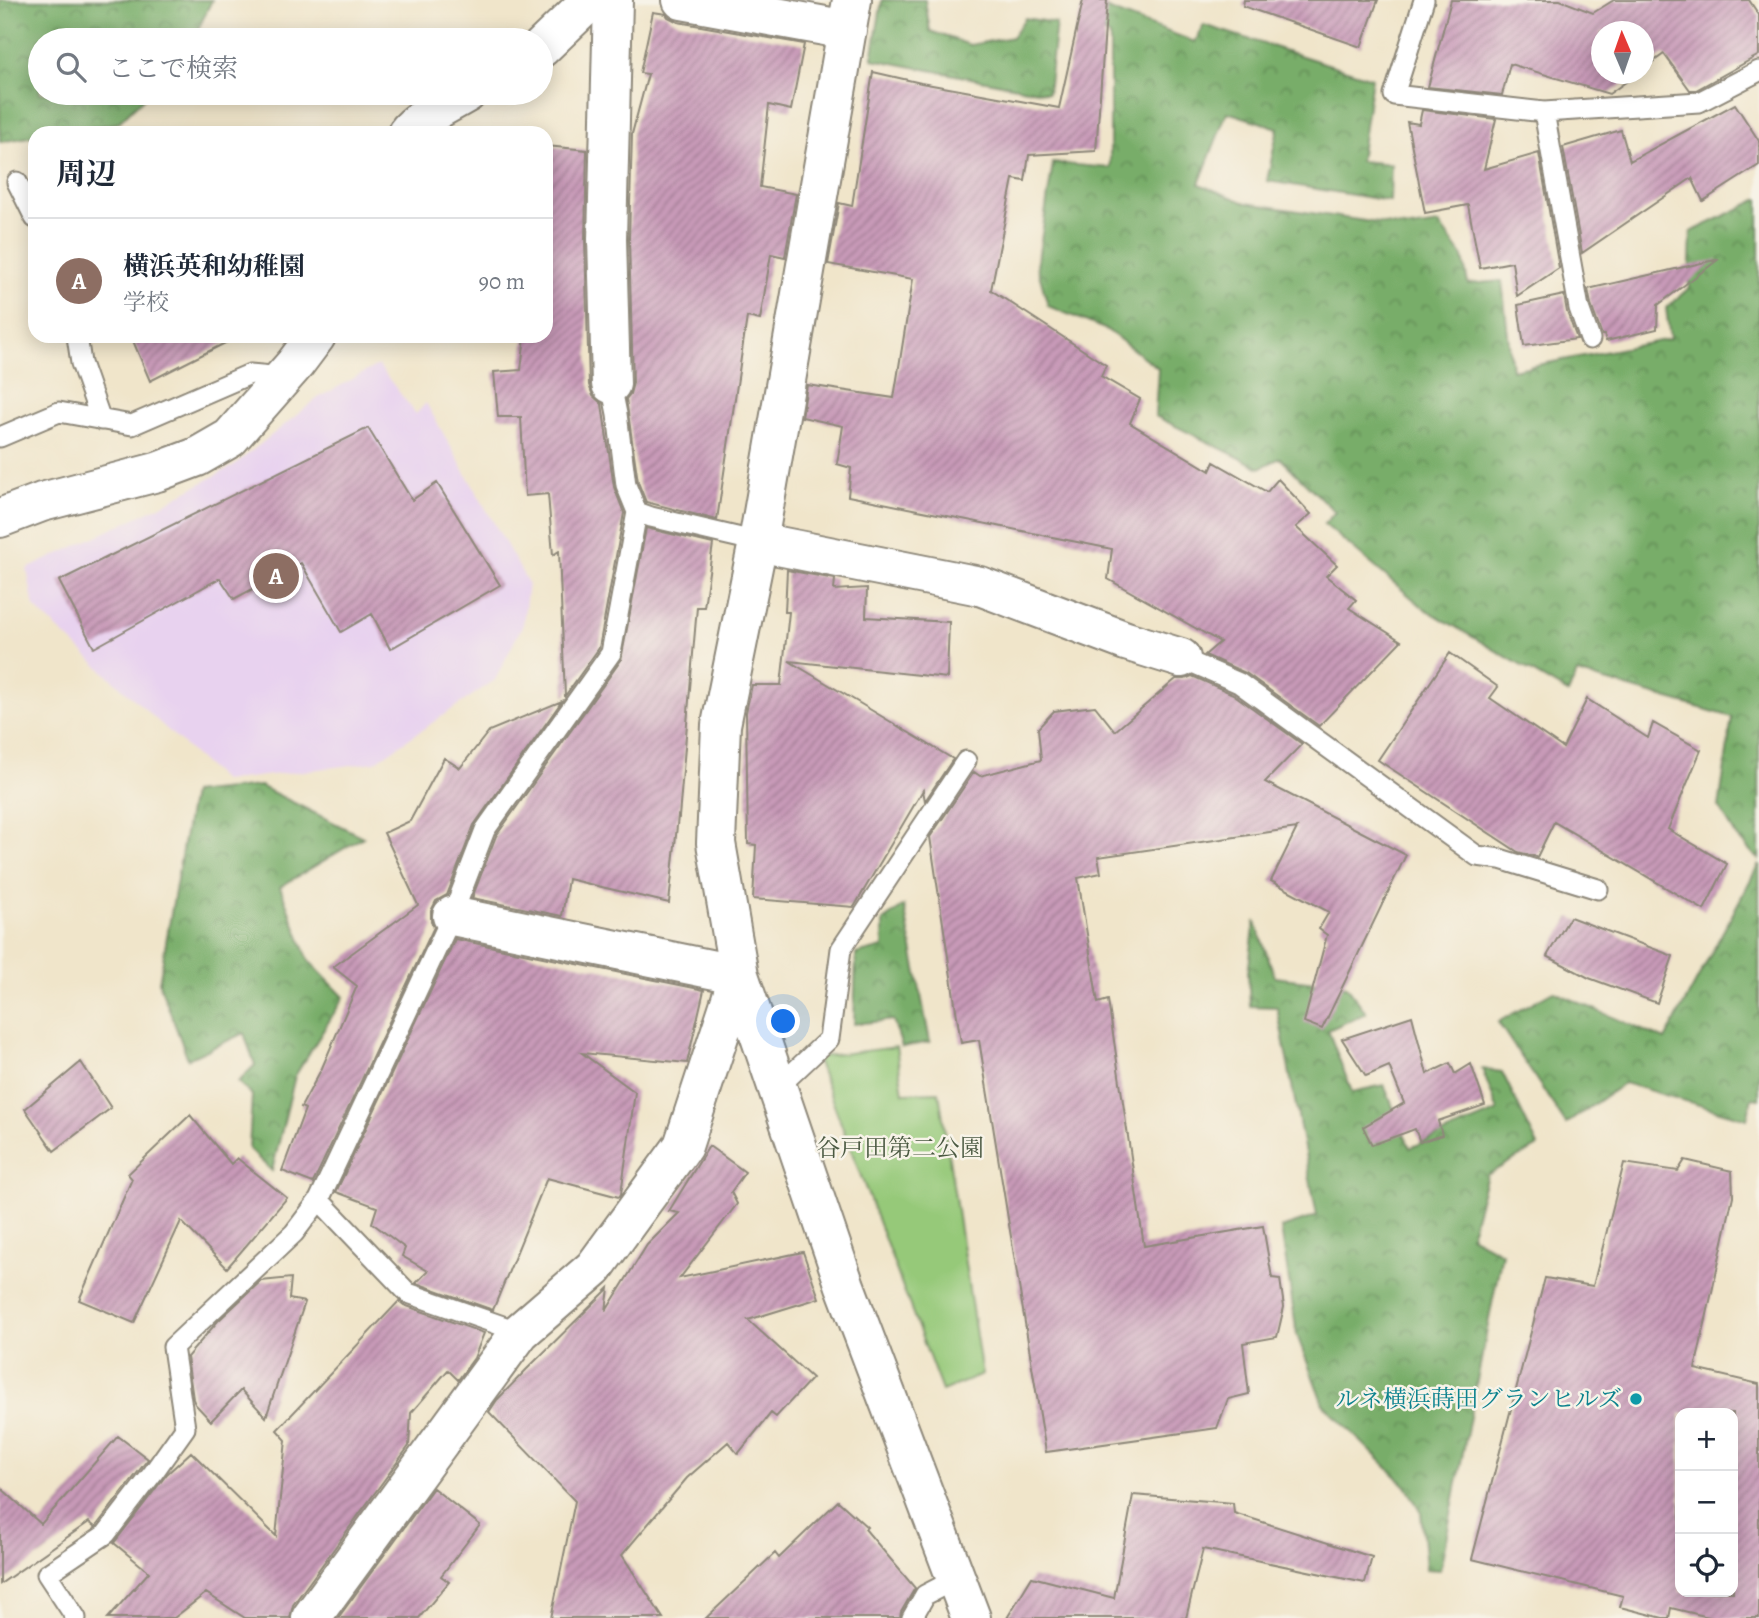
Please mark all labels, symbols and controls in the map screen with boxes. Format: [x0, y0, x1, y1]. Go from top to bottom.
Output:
north arrow [1591, 21, 1654, 84]
search box [28, 28, 553, 105]
icon: search [52, 48, 90, 86]
text: ここで検索 [108, 51, 238, 86]
text: 周辺 [56, 154, 116, 194]
text: 横浜英和幼稚園 [123, 249, 305, 284]
text: A [72, 266, 86, 297]
text: 90 m [479, 266, 525, 297]
text: 学校 [123, 287, 169, 318]
pin: A [253, 550, 299, 602]
your location [766, 1004, 800, 1038]
park label: 谷戸田第二公園 [816, 1132, 984, 1164]
place label: ルネ横浜蒔田グランヒルズ [1335, 1383, 1622, 1415]
marker: ルネ横浜蒔田グランヒルズ [1628, 1391, 1644, 1407]
map controls [1675, 1408, 1738, 1597]
button: + [1675, 1408, 1738, 1471]
button: − [1675, 1471, 1738, 1534]
button: locate [1675, 1534, 1738, 1597]

